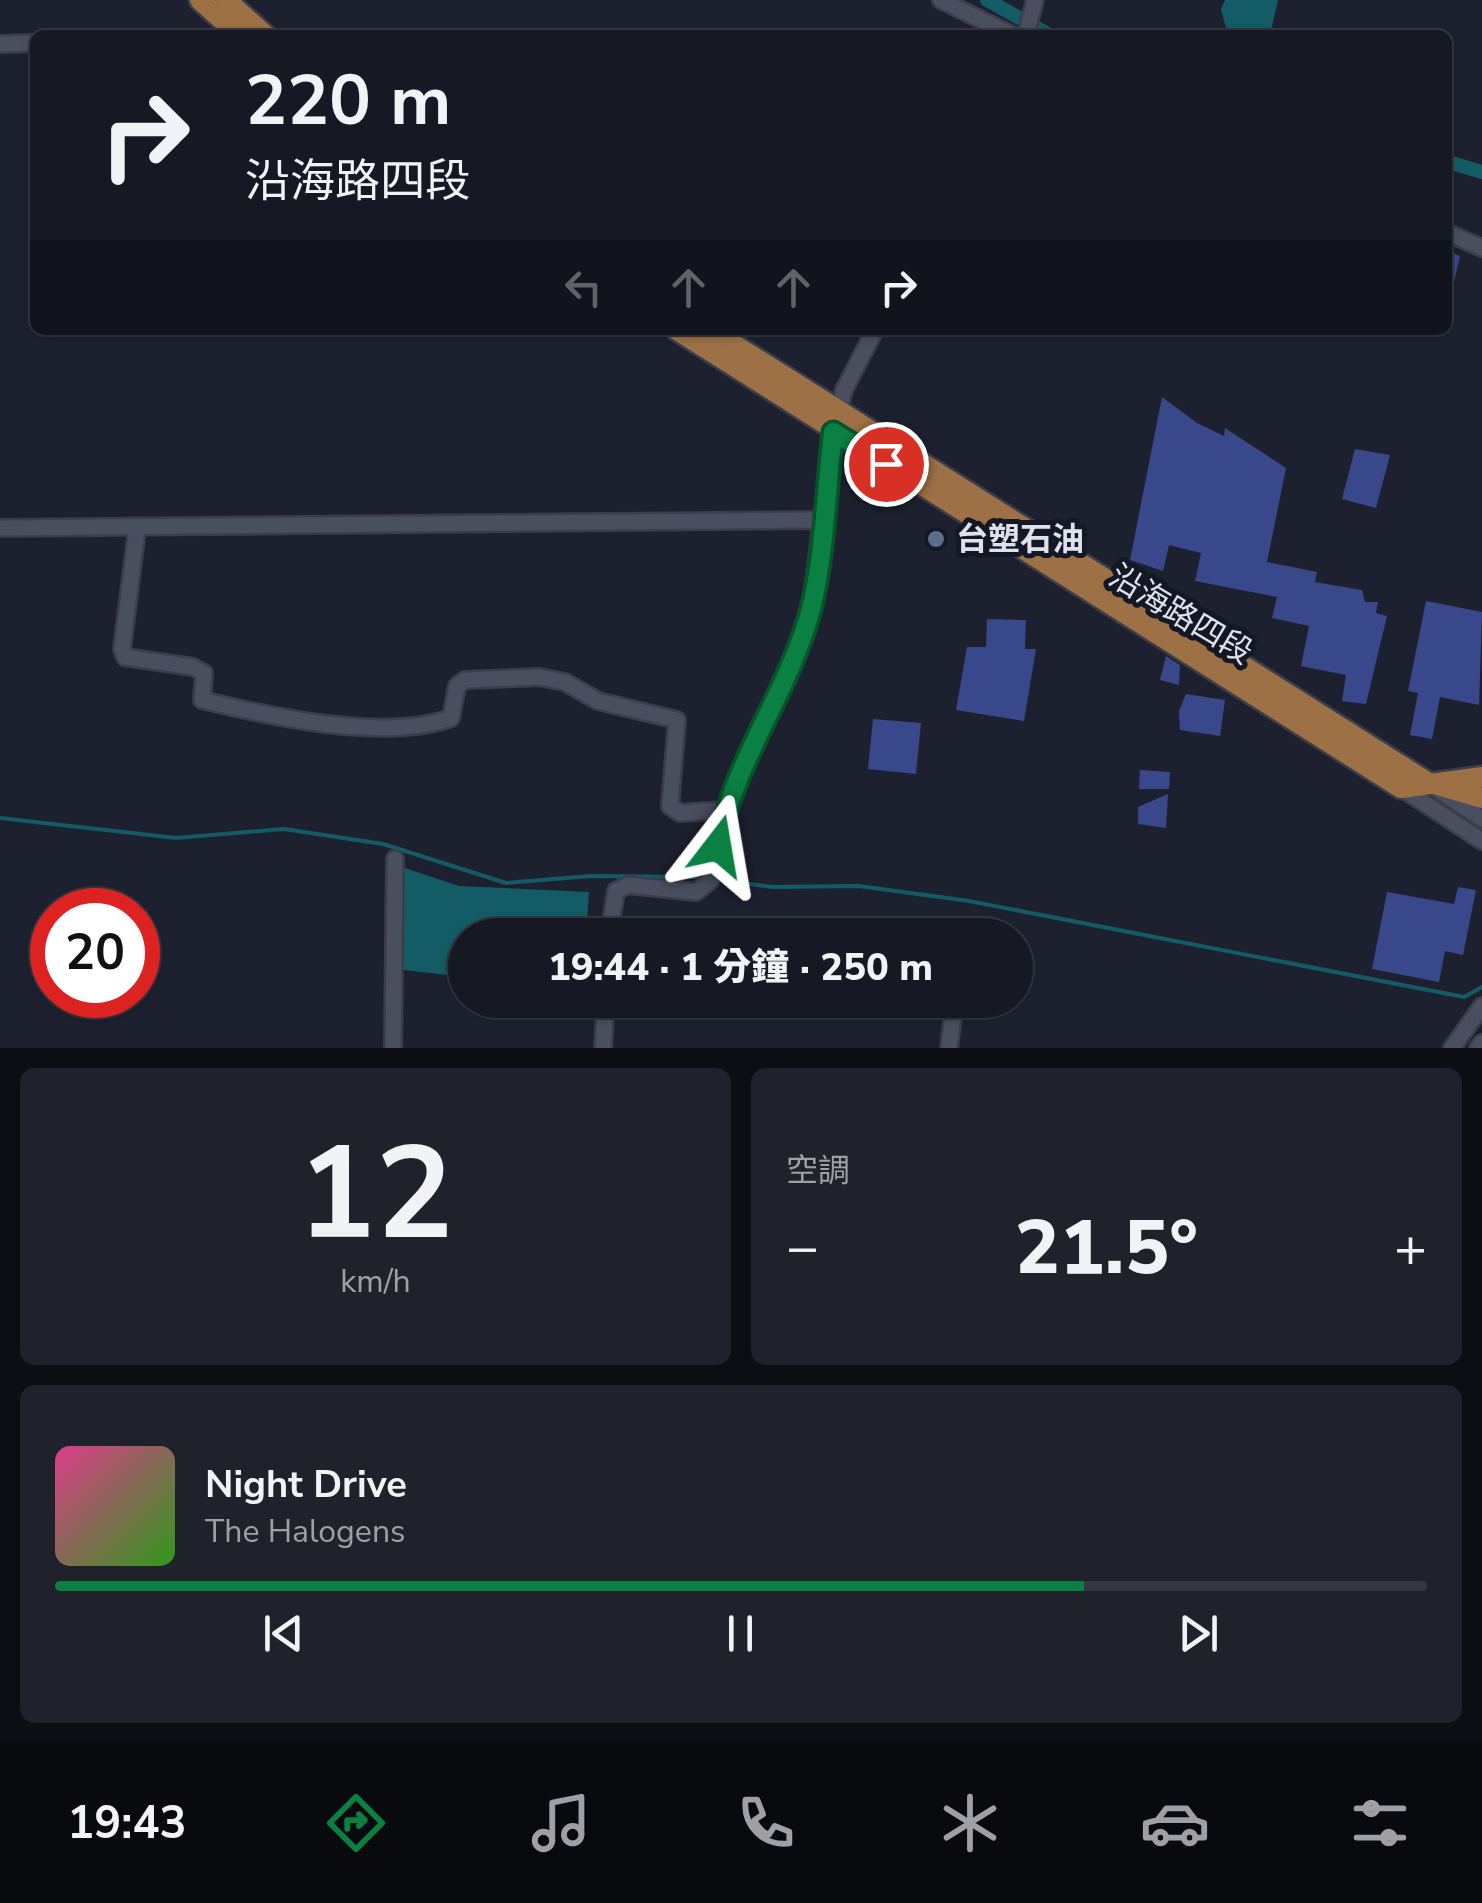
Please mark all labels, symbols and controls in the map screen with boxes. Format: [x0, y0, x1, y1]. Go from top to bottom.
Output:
text: 220 m [245, 53, 451, 149]
icon: right [80, 70, 210, 200]
text: 沿海路四段 [245, 151, 470, 212]
icon: left [556, 260, 611, 315]
icon: ahead [661, 260, 716, 315]
icon: ahead [766, 260, 821, 315]
icon: right [871, 260, 926, 315]
pin [844, 422, 929, 507]
icon: arrive [859, 437, 914, 492]
place label: 台塑石油 [956, 518, 1084, 561]
marker: 台塑石油 [925, 528, 947, 550]
street label: 沿海路四段 [1101, 555, 1260, 674]
position arrow [666, 794, 770, 898]
speed limit sign: 20 [30, 888, 160, 1018]
text: 19:44 · 1 分鐘 · 250 m [548, 942, 933, 993]
text: 12 [297, 1106, 454, 1283]
text: 空調 [786, 1149, 850, 1192]
text: 21.5° [1015, 1197, 1198, 1299]
text: − [786, 1210, 819, 1285]
text: + [1394, 1210, 1427, 1285]
text: km/h [340, 1260, 411, 1303]
text: Night Drive [205, 1459, 407, 1510]
text: The Halogens [205, 1510, 405, 1553]
icon: previous [256, 1606, 311, 1661]
icon: pause [713, 1606, 768, 1661]
icon: next [1171, 1606, 1226, 1661]
icon: directions [321, 1788, 391, 1858]
icon: music [526, 1788, 596, 1858]
icon: phone [731, 1788, 801, 1858]
icon: climate [935, 1788, 1005, 1858]
icon: car [1140, 1788, 1210, 1858]
icon: filters [1345, 1788, 1415, 1858]
text: 19:43 [67, 1793, 187, 1854]

